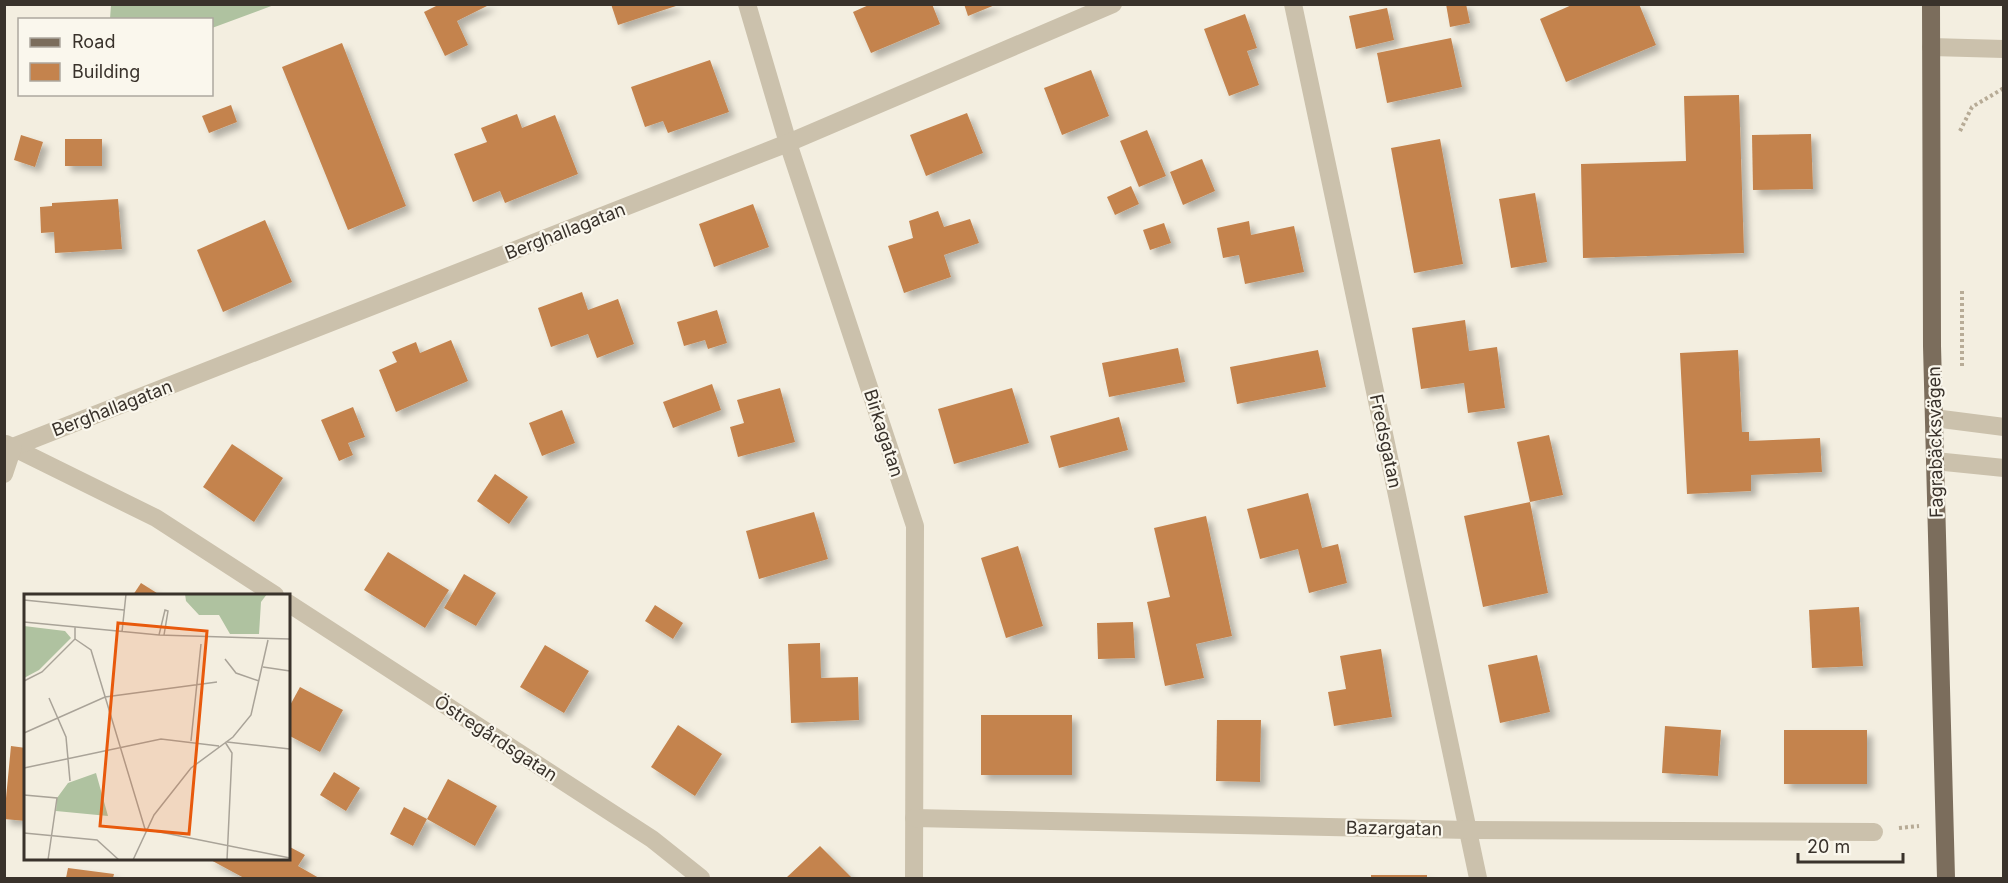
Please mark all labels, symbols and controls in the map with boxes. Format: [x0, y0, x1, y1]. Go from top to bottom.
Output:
legend [18, 18, 213, 96]
text: Road [72, 31, 115, 52]
text: Building [72, 61, 140, 82]
street label: Berghallagatan [502, 198, 628, 264]
street label: Fagrabäcksvägen [1923, 366, 1947, 518]
street label: Berghallagatan [49, 375, 175, 441]
street label: Birkagatan [860, 386, 908, 480]
street label: Fredsgatan [1366, 392, 1406, 490]
inset map [24, 594, 290, 859]
street label: Östregårdsgatan [431, 690, 562, 786]
street label: Bazargatan [1346, 817, 1442, 839]
scale bar [1798, 826, 1903, 864]
text: 20 m [1807, 836, 1850, 857]

